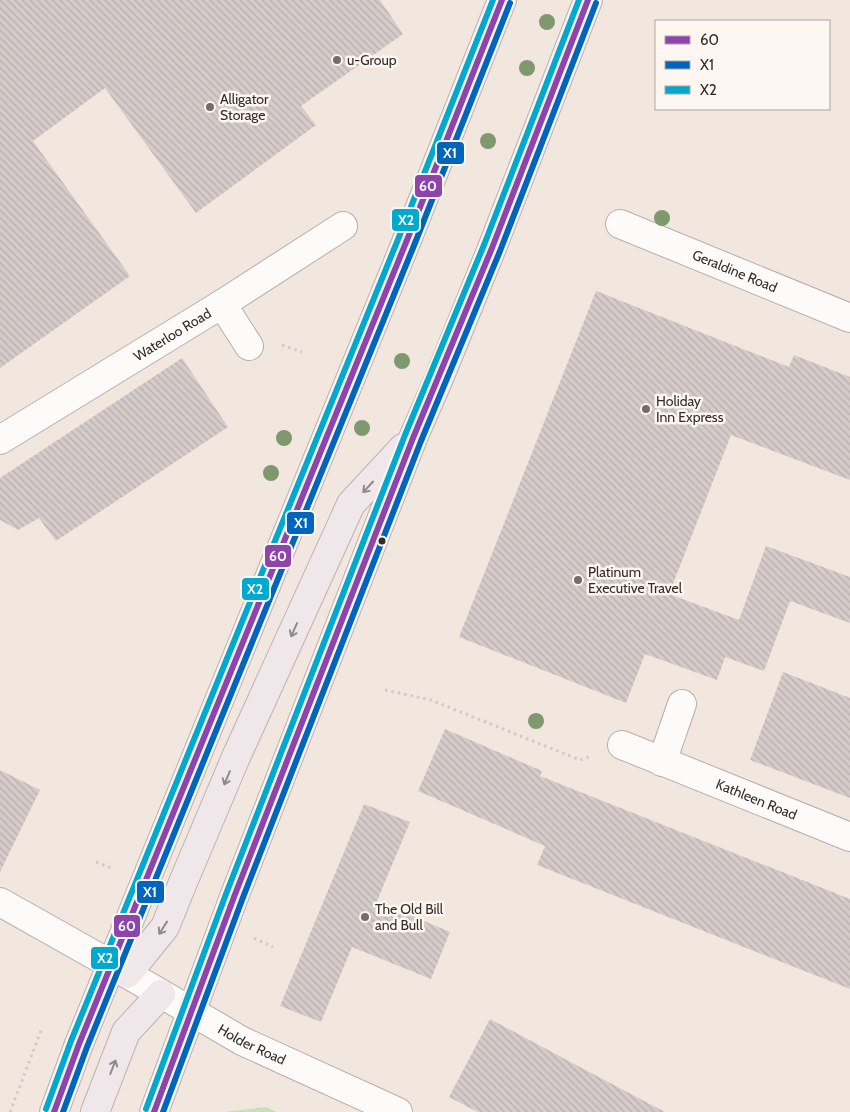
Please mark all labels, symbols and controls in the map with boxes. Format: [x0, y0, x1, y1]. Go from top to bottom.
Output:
legend [655, 20, 830, 110]
text: 60 [700, 31, 719, 49]
place label: u-Group [347, 51, 397, 69]
marker: u-Group [331, 54, 343, 66]
text: X1 [700, 56, 714, 74]
text: X2 [700, 81, 717, 99]
place label: Alligator Storage [220, 90, 269, 124]
marker: Alligator Storage [204, 101, 216, 113]
line badge: X1 [436, 141, 465, 165]
text: X1 [442, 144, 457, 162]
line badge: 60 [414, 174, 443, 198]
text: 60 [419, 177, 437, 195]
line badge: X2 [391, 208, 420, 232]
text: X2 [397, 211, 414, 229]
street label: Geraldine Road [690, 246, 780, 296]
street label: Waterloo Road [130, 304, 214, 365]
place label: Holiday Inn Express [656, 392, 724, 426]
marker: Holiday Inn Express [640, 403, 652, 415]
one-way arrow [362, 480, 373, 493]
line badge: X1 [286, 511, 315, 535]
text: X1 [293, 514, 308, 532]
unlabelled marker [377, 536, 387, 546]
line badge: 60 [264, 544, 292, 568]
text: 60 [269, 547, 287, 565]
place label: Platinum Executive Travel [588, 563, 683, 597]
marker: Platinum Executive Travel [572, 574, 584, 586]
line badge: X2 [241, 577, 270, 601]
text: X2 [246, 580, 263, 598]
one-way arrow [288, 622, 298, 637]
one-way arrow [221, 770, 231, 785]
street label: Kathleen Road [713, 775, 800, 824]
line badge: X1 [136, 880, 165, 904]
text: X1 [142, 883, 157, 901]
place label: The Old Bill and Bull [375, 900, 444, 934]
marker: The Old Bill and Bull [359, 911, 371, 923]
line badge: 60 [113, 914, 141, 938]
text: 60 [118, 917, 136, 935]
one-way arrow [158, 920, 168, 934]
line badge: X2 [90, 946, 119, 970]
text: X2 [96, 949, 113, 967]
street label: Holder Road [215, 1020, 289, 1069]
one-way arrow [109, 1059, 118, 1075]

